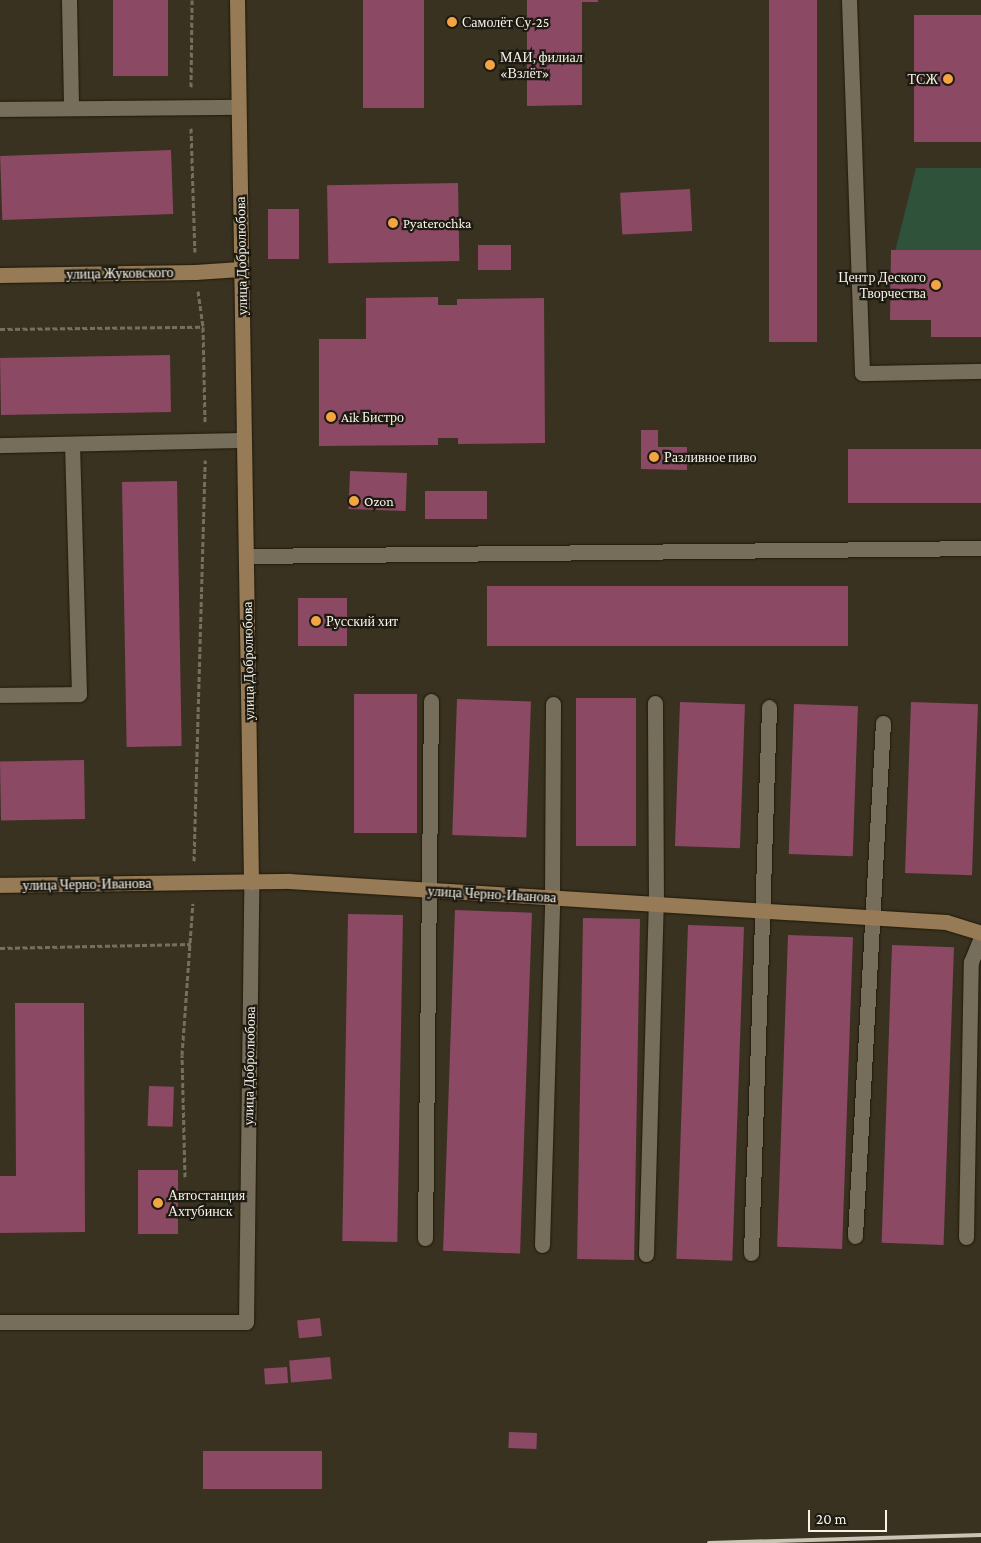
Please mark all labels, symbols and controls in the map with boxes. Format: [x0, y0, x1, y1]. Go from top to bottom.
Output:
place label: Самолёт Су-25 [462, 14, 549, 30]
marker: Самолёт Су-25 [446, 16, 458, 28]
place label: МАИ, филиал «Взлёт» [500, 49, 583, 82]
marker: МАИ, филиал «Взлёт» [484, 59, 496, 71]
place label: ТСЖ [908, 71, 938, 87]
marker: ТСЖ [942, 73, 954, 85]
street label: улица Добролюбова [232, 196, 250, 316]
place label: Pyaterochka [403, 215, 472, 231]
marker: Pyaterochka [387, 217, 399, 229]
street label: улица Жуковского [66, 264, 174, 282]
place label: Центр Деского Творчества [838, 269, 926, 302]
marker: Центр Деского Творчества [930, 279, 942, 291]
place label: Aik Бистро [341, 409, 404, 425]
marker: Aik Бистро [325, 411, 337, 423]
place label: Разливное пиво [664, 449, 757, 465]
marker: Разливное пиво [648, 451, 660, 463]
place label: Ozon [364, 493, 394, 509]
marker: Ozon [348, 495, 360, 507]
street label: улица Добролюбова [239, 601, 257, 721]
place label: Русский хит [326, 613, 398, 629]
marker: Русский хит [310, 615, 322, 627]
street label: улица Черно-Иванова [22, 874, 152, 894]
street label: улица Черно-Иванова [427, 882, 557, 906]
street label: улица Добролюбова [240, 1006, 258, 1126]
place label: Автостанция Ахтубинск [168, 1187, 245, 1220]
marker: Автостанция Ахтубинск [152, 1197, 164, 1209]
scale bar [811, 1500, 890, 1532]
text: 20 m [816, 1511, 847, 1527]

